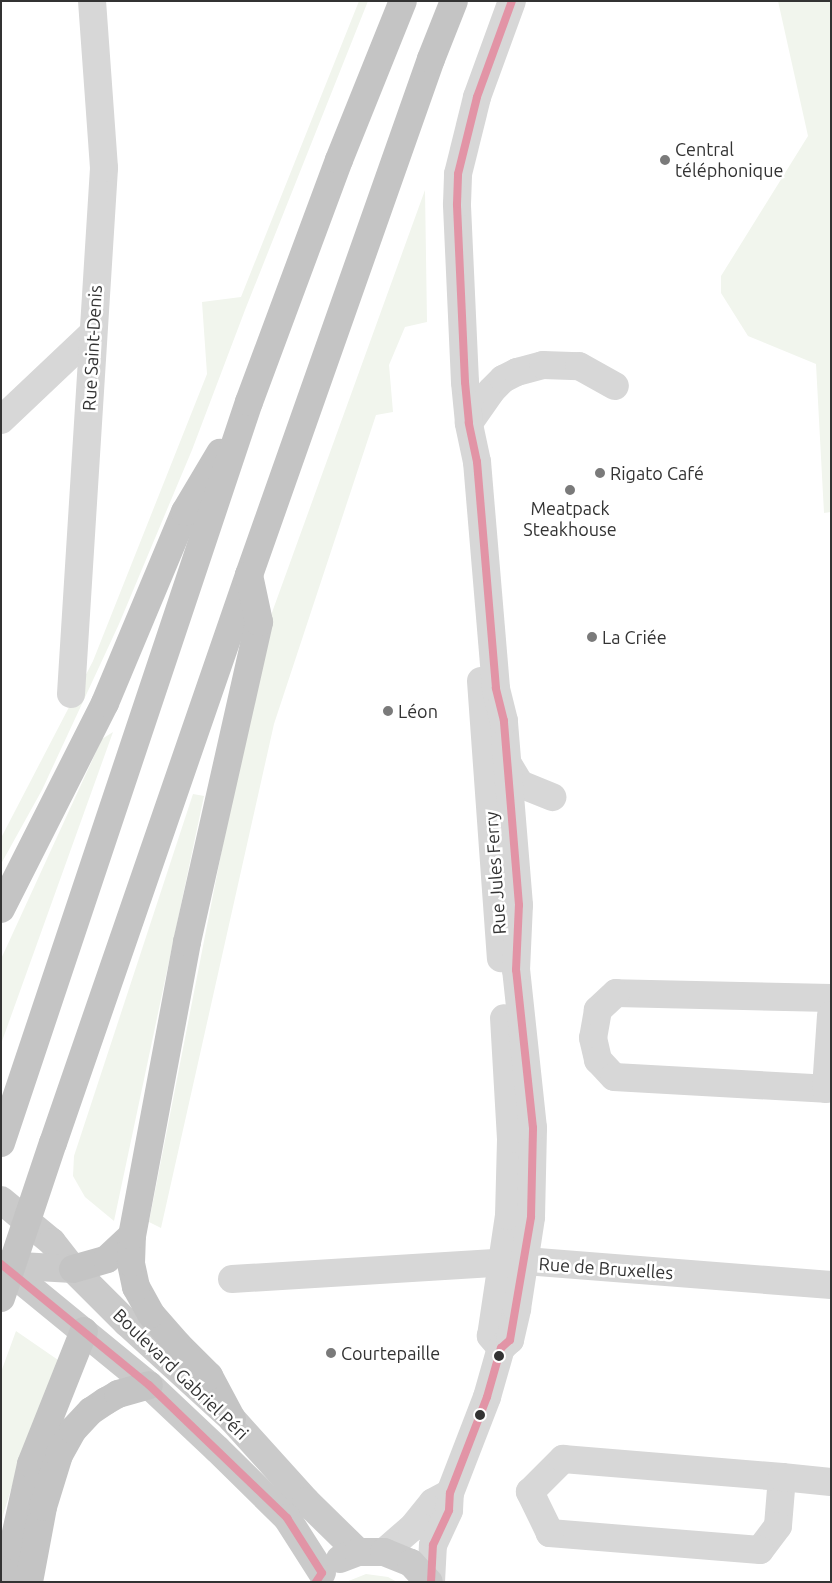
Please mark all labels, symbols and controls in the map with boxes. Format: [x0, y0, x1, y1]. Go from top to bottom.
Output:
place label: Central téléphonique [675, 139, 783, 182]
marker: Central téléphonique [659, 154, 671, 166]
street label: Rue Saint-Denis [78, 285, 106, 411]
place label: Rigato Café [610, 462, 704, 484]
marker: Rigato Café [594, 467, 606, 479]
marker: Meatpack Steakhouse [564, 484, 576, 496]
place label: Meatpack Steakhouse [523, 498, 617, 540]
place label: La Criée [602, 626, 667, 648]
marker: La Criée [586, 631, 598, 643]
place label: Léon [398, 700, 438, 722]
marker: Léon [382, 705, 394, 717]
street label: Rue Jules Ferry [480, 811, 510, 935]
street label: Rue de Bruxelles [538, 1253, 674, 1283]
street label: Boulevard Gabriel Péri [109, 1304, 253, 1444]
place label: Courtepaille [341, 1342, 440, 1364]
marker: Courtepaille [325, 1347, 337, 1359]
unlabelled marker [494, 1351, 504, 1361]
unlabelled marker [475, 1410, 485, 1420]

